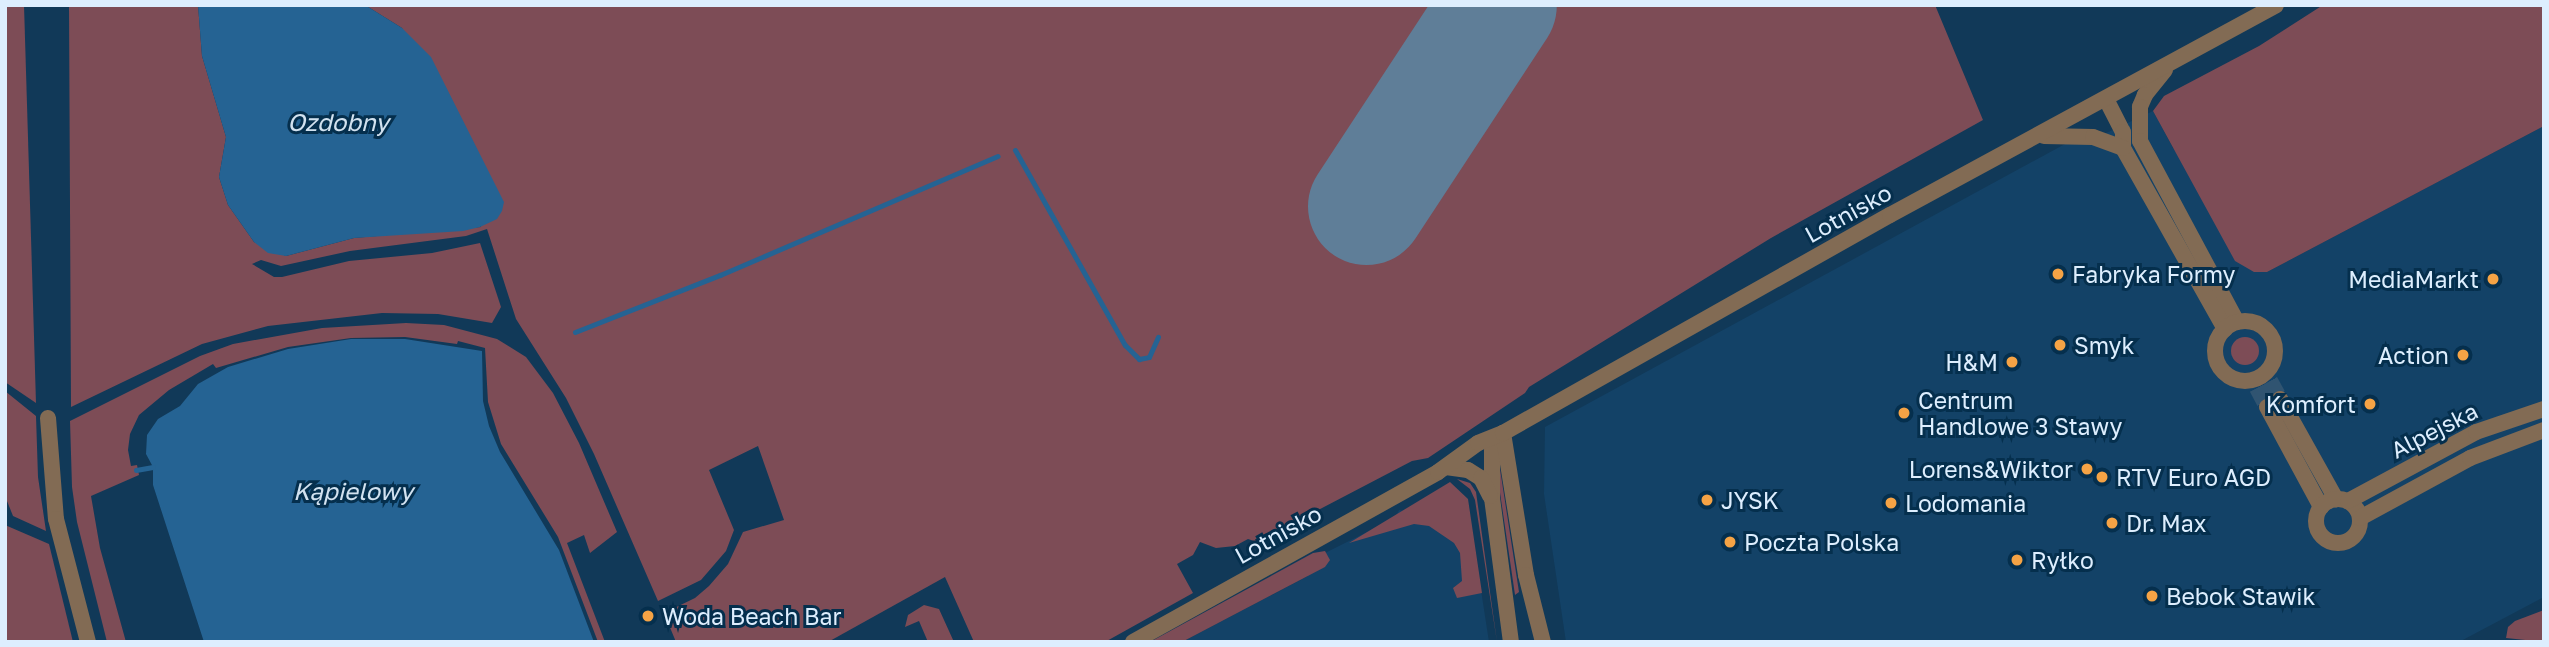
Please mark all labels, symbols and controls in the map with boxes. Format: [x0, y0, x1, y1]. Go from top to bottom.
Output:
water label: Ozdobny [287, 108, 389, 136]
street label: Lotnisko [1800, 178, 1896, 248]
place label: Fabryka Formy [2072, 260, 2235, 288]
place label: MediaMarkt [2348, 265, 2479, 293]
marker: Fabryka Formy [2050, 266, 2066, 282]
marker: MediaMarkt [2485, 271, 2501, 287]
place label: Smyk [2074, 331, 2134, 359]
marker: Smyk [2052, 337, 2068, 353]
place label: Action [2378, 341, 2449, 369]
marker: Action [2455, 347, 2471, 363]
place label: H&M [1945, 348, 1998, 376]
marker: H&M [2004, 354, 2020, 370]
place label: Centrum Handlowe 3 Stawy [1918, 386, 2122, 440]
place label: Komfort [2266, 390, 2356, 418]
marker: Komfort [2362, 396, 2378, 412]
street label: Alpejska [2386, 396, 2482, 464]
marker: Centrum Handlowe 3 Stawy [1896, 405, 1912, 421]
place label: Lorens&Wiktor [1909, 455, 2073, 483]
marker: Lorens&Wiktor [2079, 461, 2095, 477]
place label: RTV Euro AGD [2116, 463, 2271, 491]
marker: RTV Euro AGD [2094, 469, 2110, 485]
water label: Kąpielowy [293, 477, 413, 505]
place label: JYSK [1721, 486, 1779, 514]
place label: Lodomania [1905, 489, 2026, 517]
marker: JYSK [1699, 492, 1715, 508]
marker: Lodomania [1883, 495, 1899, 511]
street label: Lotnisko [1230, 499, 1326, 569]
place label: Dr. Max [2126, 509, 2206, 537]
marker: Dr. Max [2104, 515, 2120, 531]
place label: Poczta Polska [1744, 528, 1899, 556]
marker: Poczta Polska [1722, 534, 1738, 550]
place label: Ryłko [2031, 546, 2094, 574]
marker: Ryłko [2009, 552, 2025, 568]
place label: Bebok Stawik [2166, 582, 2315, 610]
marker: Bebok Stawik [2144, 588, 2160, 604]
place label: Woda Beach Bar [662, 602, 841, 630]
marker: Woda Beach Bar [640, 608, 656, 624]

